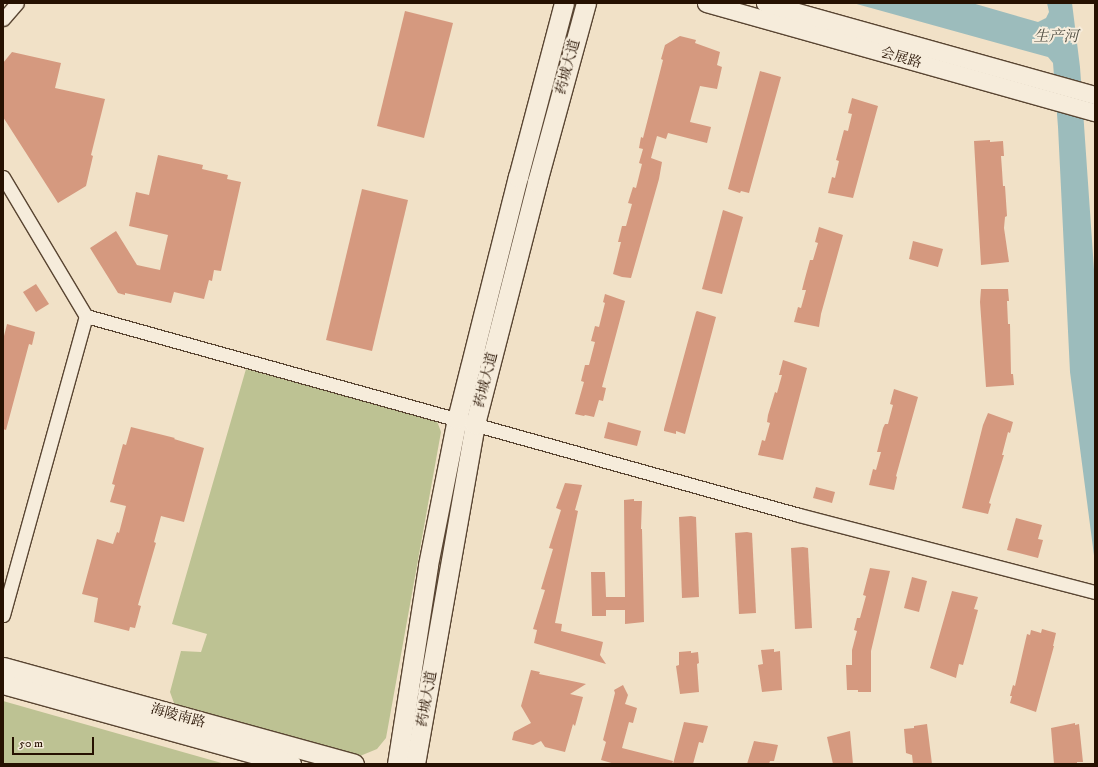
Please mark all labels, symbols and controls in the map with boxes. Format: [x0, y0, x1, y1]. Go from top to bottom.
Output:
water label: 生产河 [1034, 28, 1078, 46]
street label: 药城大道 [553, 38, 583, 96]
street label: 会展路 [878, 44, 924, 72]
street label: 药城大道 [471, 351, 501, 409]
street label: 药城大道 [414, 670, 440, 728]
street label: 海陵南路 [149, 701, 207, 731]
scale bar [14, 729, 96, 755]
text: 50 m [19, 736, 43, 751]

